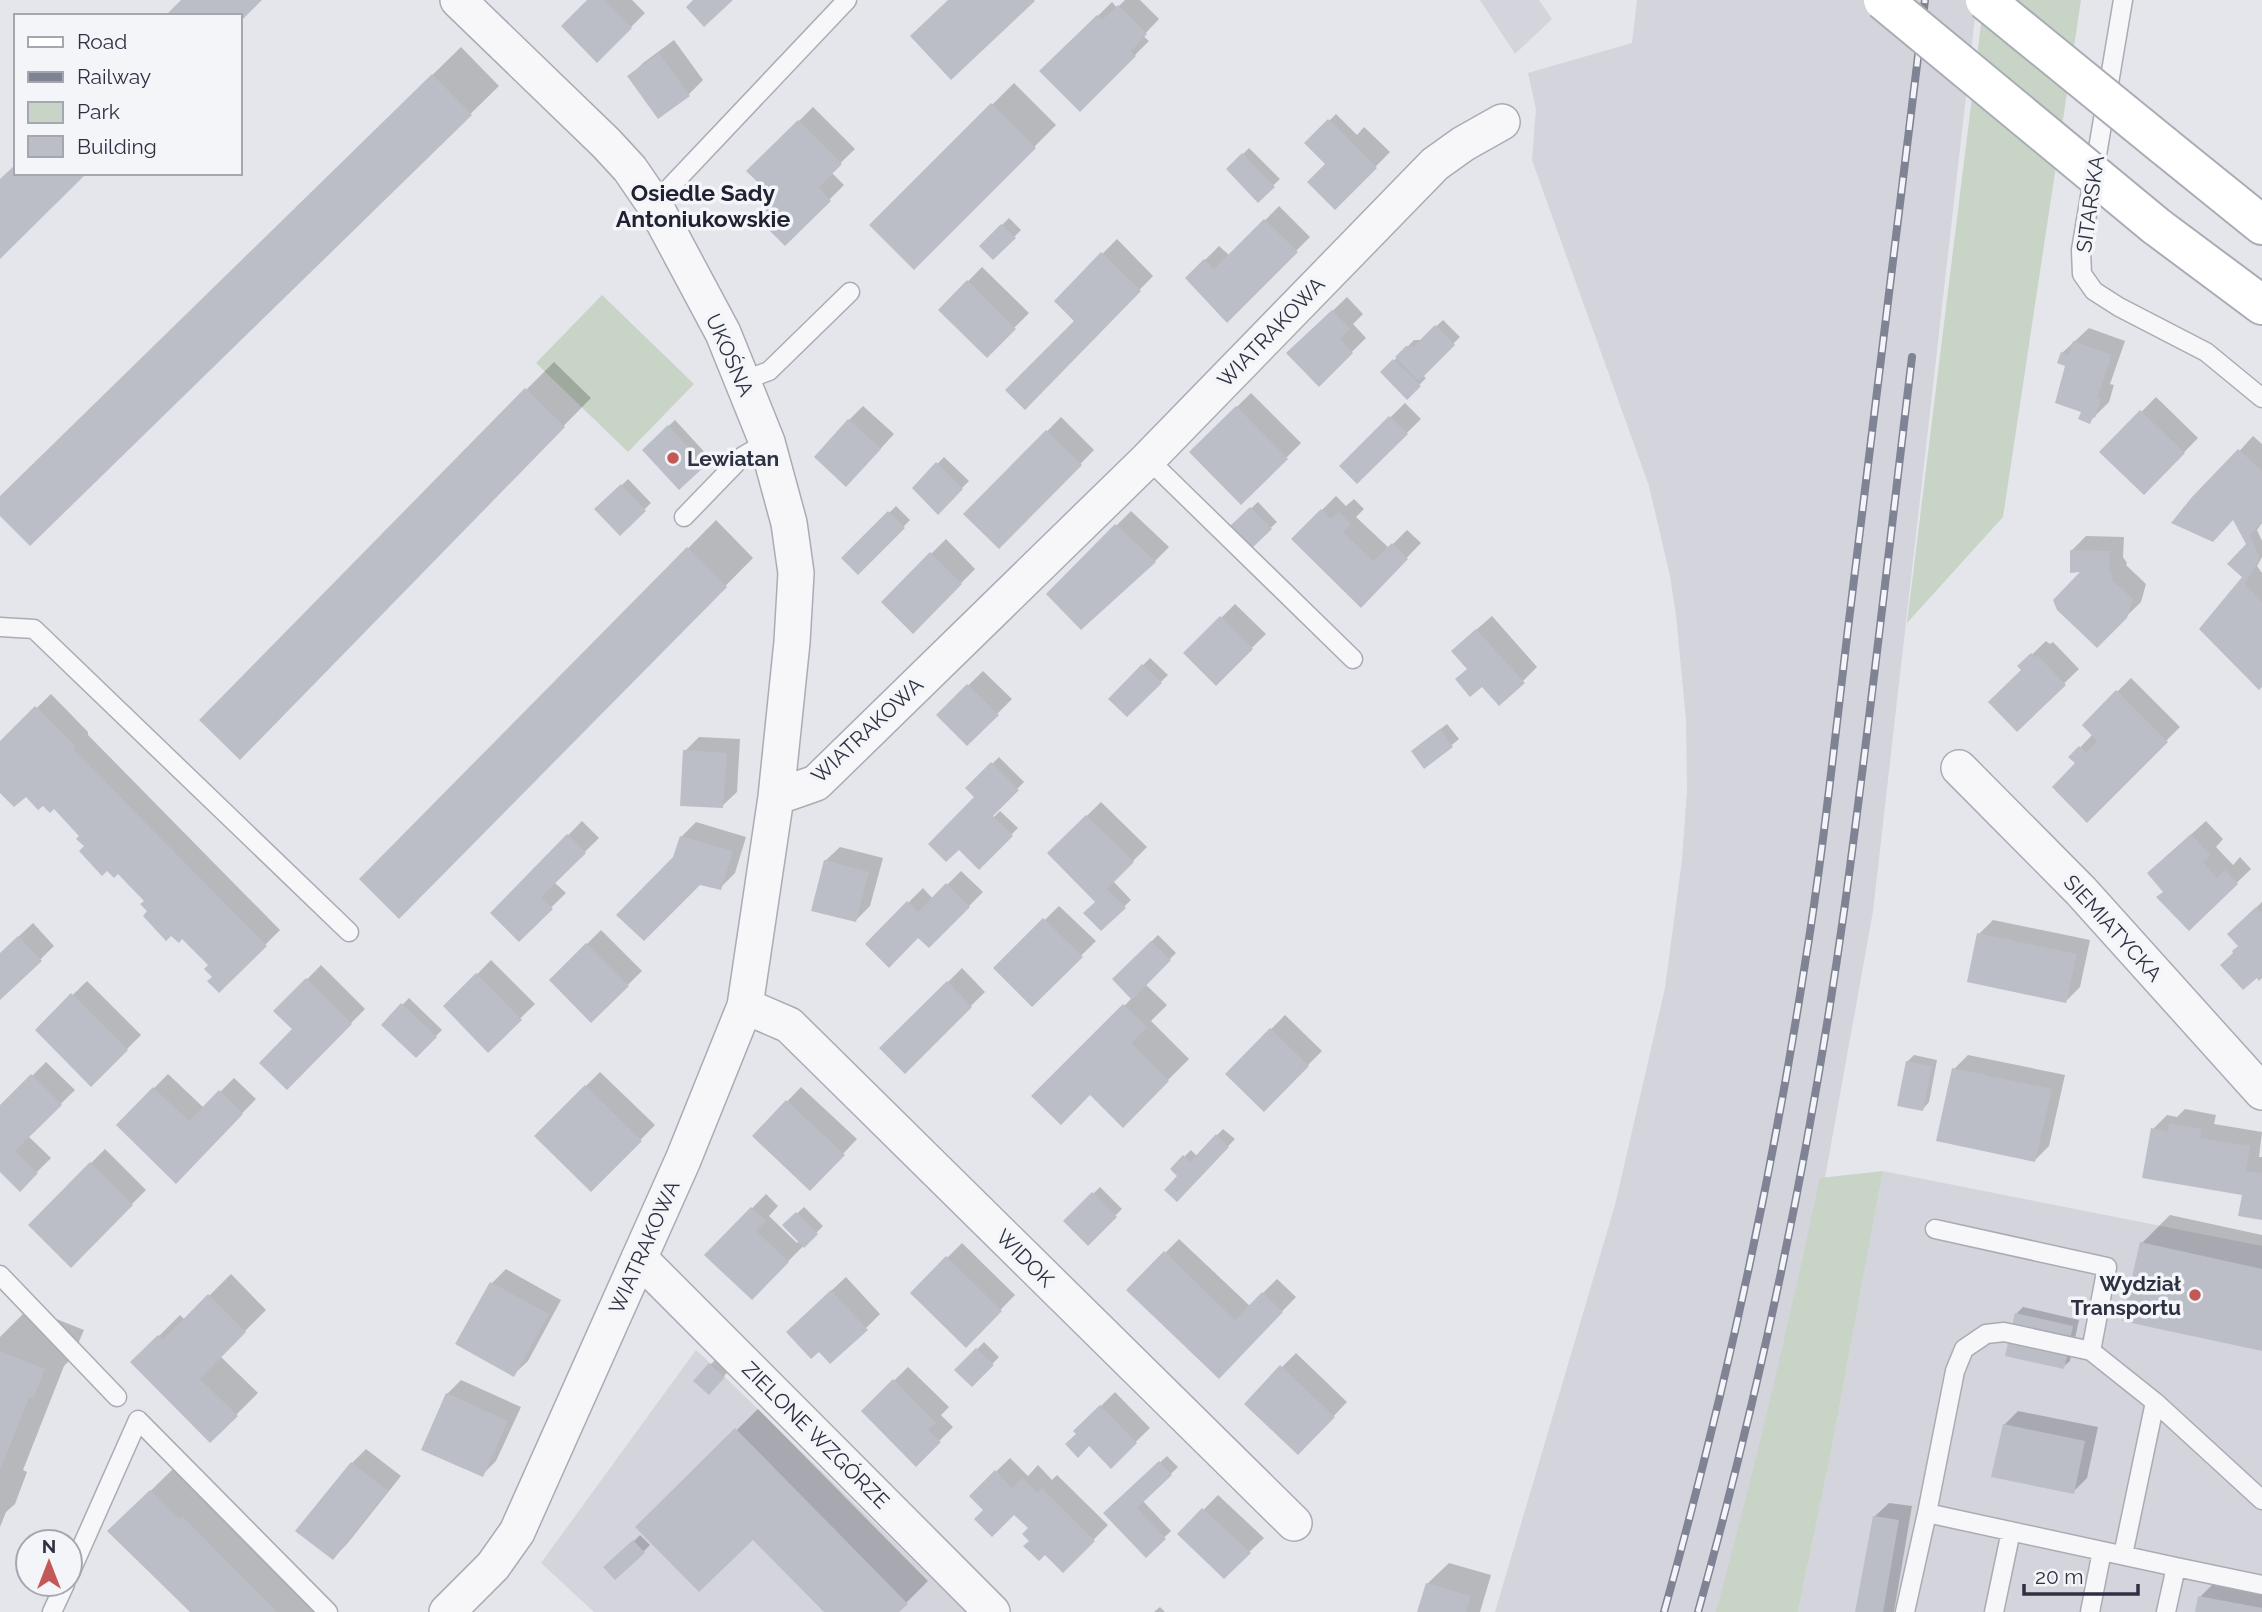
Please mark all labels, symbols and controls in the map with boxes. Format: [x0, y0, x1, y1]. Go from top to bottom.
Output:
legend [14, 14, 242, 175]
text: Road [77, 29, 127, 54]
text: Railway [77, 64, 151, 89]
text: Park [77, 99, 120, 124]
text: Building [77, 134, 157, 159]
street label: SITARSKA [2071, 154, 2109, 254]
district label: Osiedle Sady Antoniukowskie [616, 179, 790, 232]
street label: WIATRAKOWA [1212, 272, 1330, 392]
street label: UKOŚNA [701, 310, 759, 400]
place label: Lewiatan [687, 446, 779, 471]
marker: Lewiatan [665, 450, 681, 466]
street label: WIATRAKOWA [806, 672, 928, 788]
street label: SIEMIATYCKA [2059, 870, 2167, 986]
street label: WIATRAKOWA [603, 1176, 685, 1318]
street label: WIDOK [991, 1224, 1059, 1292]
place label: Wydział Transportu [2071, 1271, 2182, 1320]
marker: Wydział Transportu [2187, 1287, 2203, 1303]
street label: ZIELONE WZGÓRZE [737, 1356, 895, 1514]
north arrow [14, 1528, 84, 1598]
text: N [42, 1535, 56, 1557]
scale bar [2024, 1552, 2138, 1596]
text: 20 m [2035, 1564, 2083, 1589]

